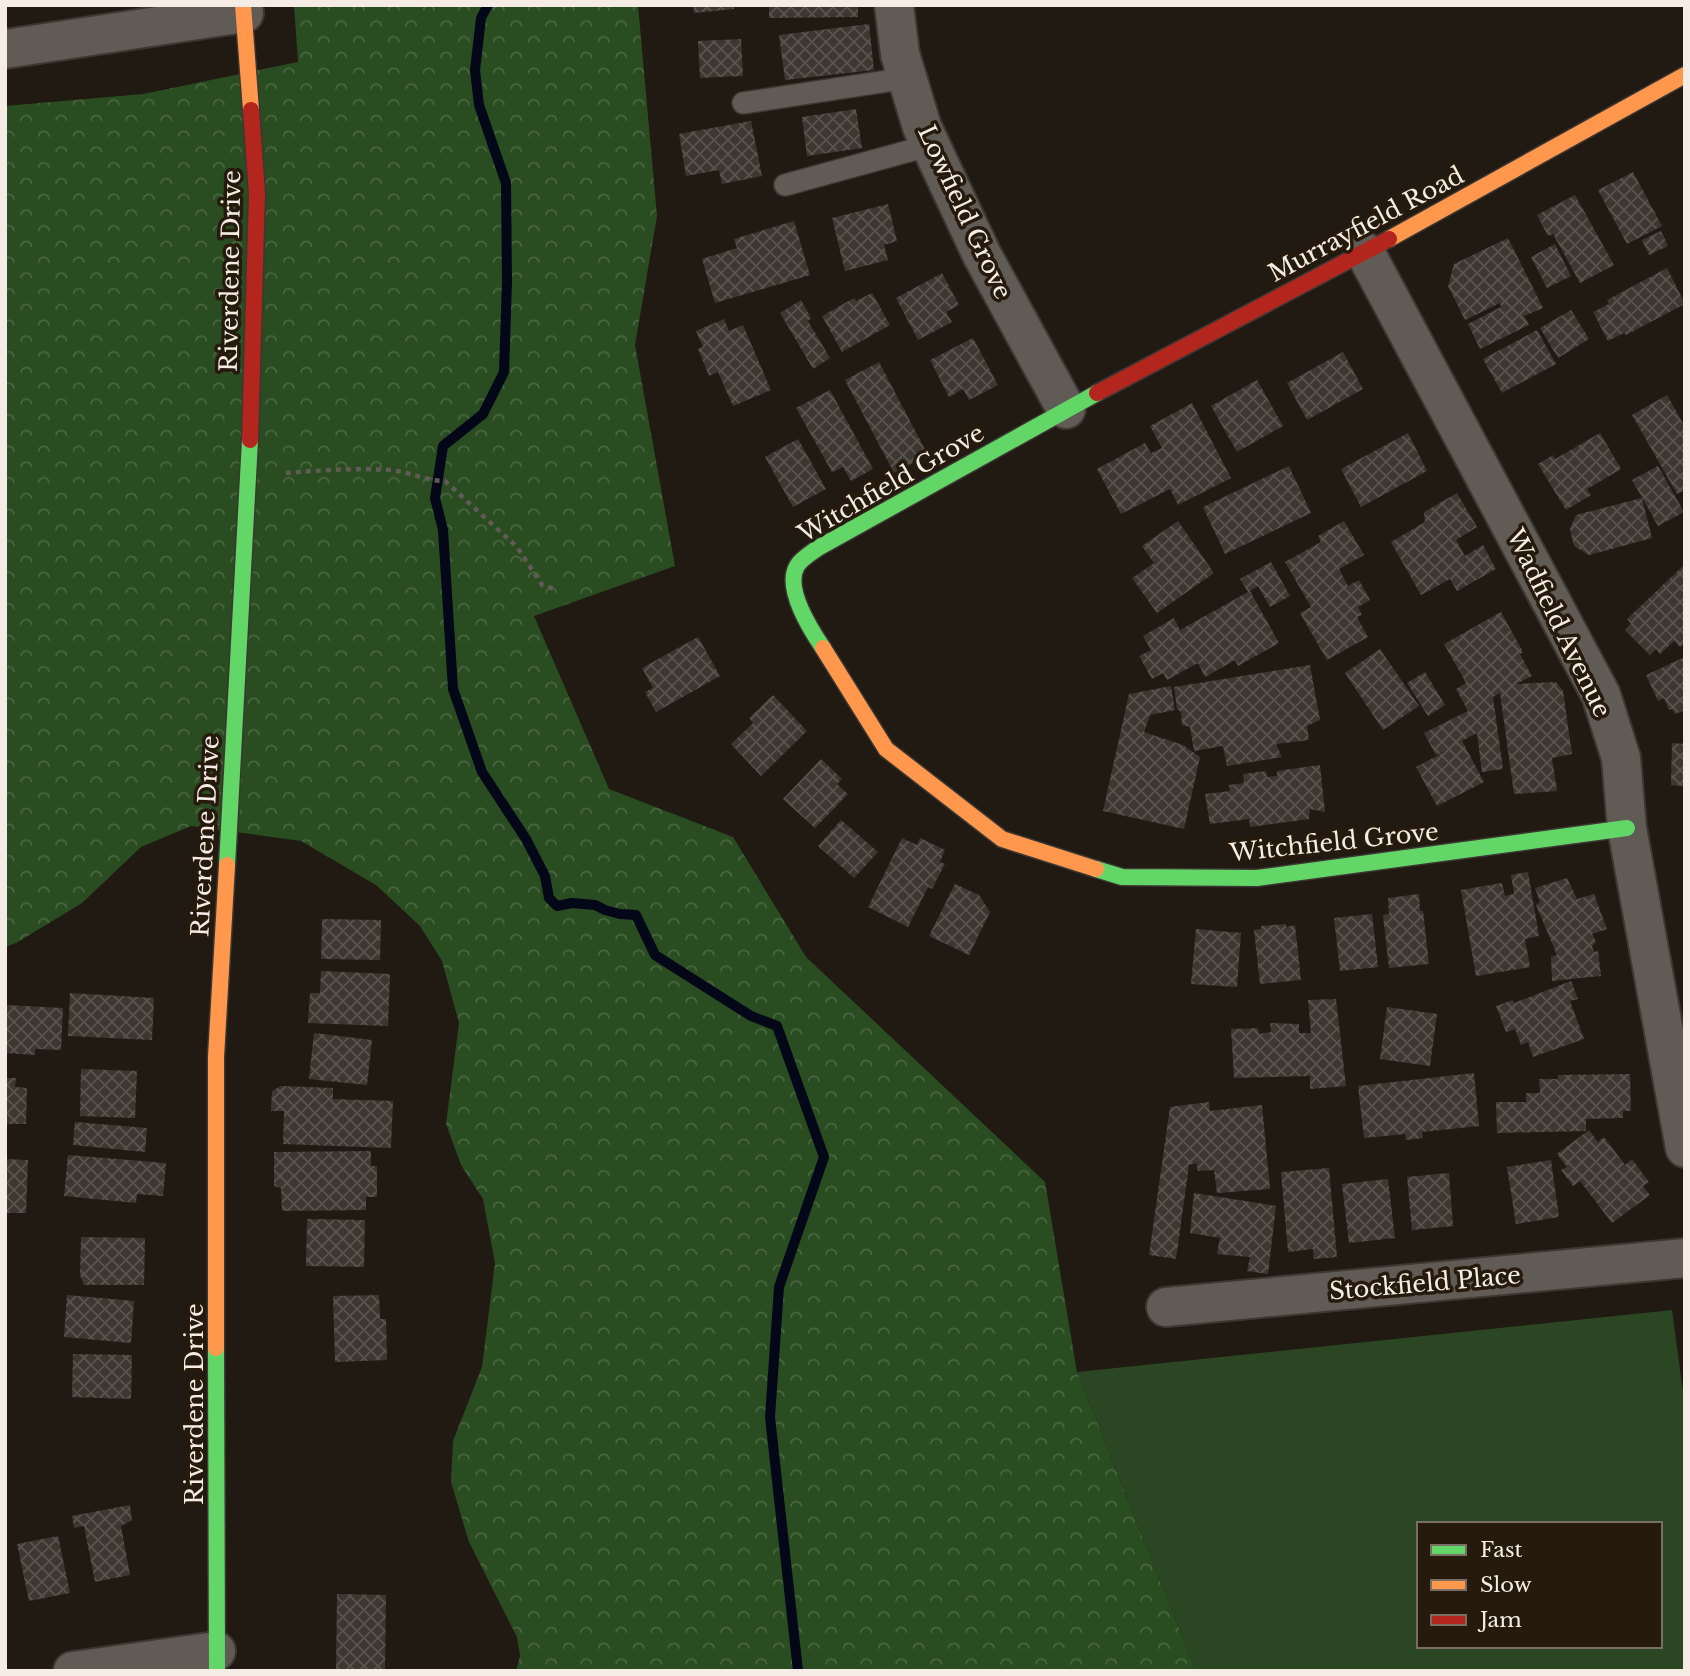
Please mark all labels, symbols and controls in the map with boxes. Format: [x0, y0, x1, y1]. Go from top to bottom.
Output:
street label: Lowfield Grove [912, 120, 1018, 304]
street label: Murrayfield Road [1263, 160, 1469, 288]
street label: Riverdene Drive [214, 170, 246, 372]
street label: Witchfield Grove [792, 418, 989, 549]
street label: Wadfield Avenue [1500, 523, 1617, 722]
street label: Riverdene Drive [185, 734, 225, 938]
street label: Witchfield Grove [1227, 817, 1440, 868]
street label: Stockfield Place [1328, 1260, 1522, 1306]
street label: Riverdene Drive [180, 1303, 209, 1505]
legend [1417, 1522, 1662, 1648]
text: Fast [1480, 1537, 1522, 1563]
text: Slow [1480, 1572, 1532, 1598]
text: Jam [1477, 1607, 1522, 1633]

